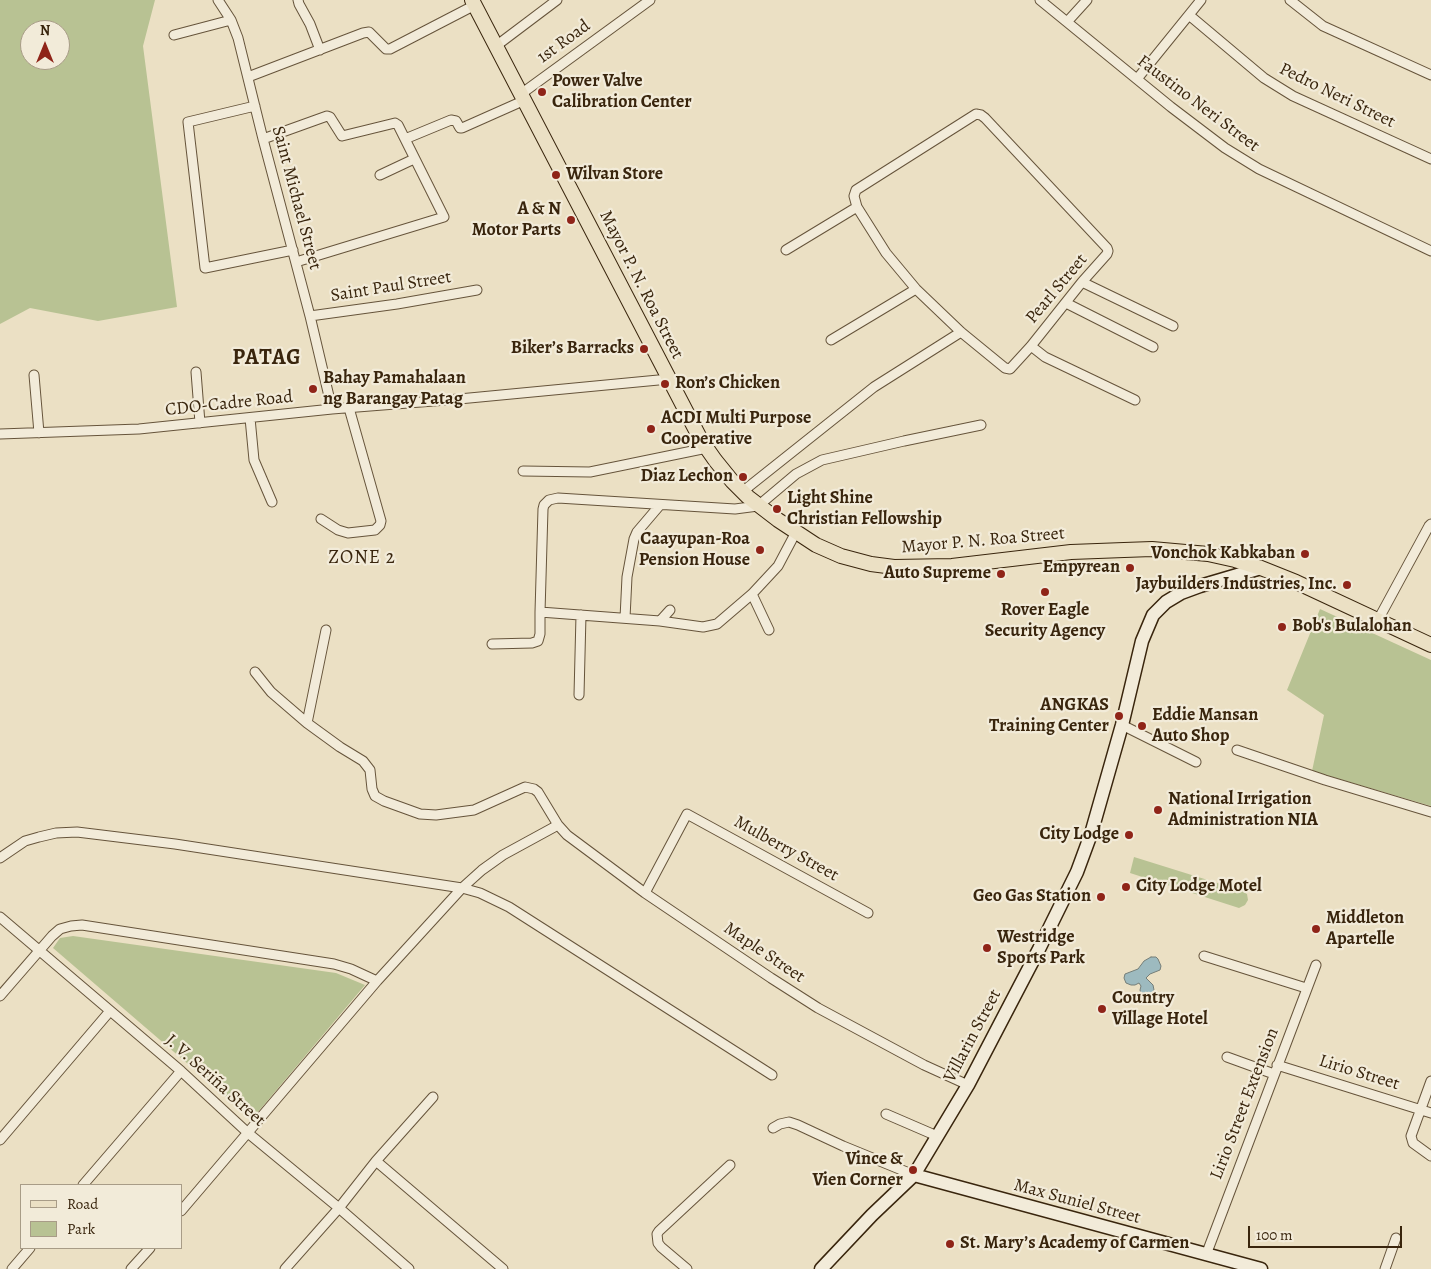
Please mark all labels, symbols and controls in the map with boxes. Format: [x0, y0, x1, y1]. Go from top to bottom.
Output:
street label: 1st Road [533, 16, 595, 68]
north arrow [20, 20, 70, 70]
text: N [40, 21, 50, 40]
street label: Faustino Neri Street [1133, 51, 1263, 157]
street label: Pedro Neri Street [1275, 59, 1399, 133]
place label: Power Valve Calibration Center [552, 71, 692, 114]
marker: Power Valve Calibration Center [536, 86, 548, 98]
street label: Saint Michael Street [266, 124, 326, 272]
place label: Wilvan Store [566, 164, 663, 186]
marker: Wilvan Store [550, 169, 562, 181]
place label: A & N Motor Parts [472, 199, 561, 242]
street label: Mayor P. N. Roa Street [594, 207, 688, 363]
marker: A & N Motor Parts [565, 214, 577, 226]
street label: Pearl Street [1022, 250, 1092, 328]
street label: Saint Paul Street [329, 267, 453, 307]
place label: Biker’s Barracks [511, 338, 634, 360]
marker: Biker’s Barracks [638, 343, 650, 355]
district label: PATAG [232, 346, 302, 372]
place label: Bahay Pamahalaan ng Barangay Patag [323, 368, 466, 410]
place label: Ron’s Chicken [675, 373, 780, 395]
marker: Ron’s Chicken [659, 378, 671, 390]
marker: Bahay Pamahalaan ng Barangay Patag [307, 383, 319, 395]
street label: CDO-Cadre Road [164, 387, 294, 421]
place label: ACDI Multi Purpose Cooperative [661, 408, 811, 450]
marker: ACDI Multi Purpose Cooperative [645, 423, 657, 435]
place label: Diaz Lechon [641, 466, 733, 488]
marker: Diaz Lechon [737, 471, 749, 483]
place label: Light Shine Christian Fellowship [787, 488, 942, 530]
marker: Light Shine Christian Fellowship [771, 503, 783, 515]
street label: Mayor P. N. Roa Street [900, 523, 1066, 559]
place label: Caayupan-Roa Pension House [639, 529, 750, 572]
place label: Vonchok Kabkaban [1151, 543, 1295, 565]
marker: Caayupan-Roa Pension House [754, 544, 766, 556]
district label: ZONE 2 [327, 547, 397, 569]
marker: Vonchok Kabkaban [1299, 548, 1311, 560]
place label: Empyrean [1042, 557, 1120, 579]
marker: Empyrean [1124, 562, 1136, 574]
place label: Auto Supreme [884, 563, 991, 585]
marker: Auto Supreme [995, 568, 1007, 580]
place label: Jaybuilders Industries, Inc. [1135, 574, 1337, 596]
marker: Jaybuilders Industries, Inc. [1341, 579, 1353, 591]
marker: Rover Eagle Security Agency [1039, 586, 1051, 598]
place label: Rover Eagle Security Agency [985, 600, 1105, 642]
place label: Bob's Bulalohan [1292, 616, 1412, 638]
marker: Bob's Bulalohan [1276, 621, 1288, 633]
place label: ANGKAS Training Center [989, 695, 1109, 738]
place label: Eddie Mansan Auto Shop [1152, 705, 1258, 748]
marker: ANGKAS Training Center [1113, 710, 1125, 722]
marker: Eddie Mansan Auto Shop [1136, 720, 1148, 732]
place label: National Irrigation Administration NIA [1168, 789, 1318, 832]
marker: National Irrigation Administration NIA [1152, 804, 1164, 816]
street label: Mulberry Street [730, 811, 842, 887]
place label: City Lodge [1040, 824, 1119, 846]
marker: City Lodge [1123, 829, 1135, 841]
place label: City Lodge Motel [1136, 876, 1262, 898]
marker: City Lodge Motel [1120, 881, 1132, 893]
place label: Geo Gas Station [973, 886, 1091, 908]
marker: Geo Gas Station [1095, 891, 1107, 903]
place label: Middleton Apartelle [1326, 908, 1404, 951]
street label: Maple Street [719, 918, 809, 988]
marker: Middleton Apartelle [1310, 923, 1322, 935]
place label: Westridge Sports Park [997, 927, 1085, 970]
marker: Westridge Sports Park [981, 942, 993, 954]
street label: Villarin Street [939, 986, 1007, 1086]
place label: Country Village Hotel [1112, 988, 1208, 1030]
marker: Country Village Hotel [1096, 1003, 1108, 1015]
street label: Lirio Street Extension [1206, 1025, 1284, 1183]
street label: J. V. Seriña Street [160, 1030, 270, 1132]
street label: Lirio Street [1316, 1051, 1402, 1095]
place label: Vince & Vien Corner [813, 1149, 903, 1192]
marker: Vince & Vien Corner [907, 1164, 919, 1176]
street label: Max Suniel Street [1011, 1175, 1143, 1229]
legend [20, 1184, 182, 1249]
text: Road [67, 1194, 98, 1214]
scale bar [1251, 1216, 1405, 1248]
text: Park [67, 1219, 95, 1239]
text: 100 m [1256, 1225, 1293, 1245]
place label: St. Mary’s Academy of Carmen [960, 1233, 1189, 1255]
marker: St. Mary’s Academy of Carmen [944, 1238, 956, 1250]

